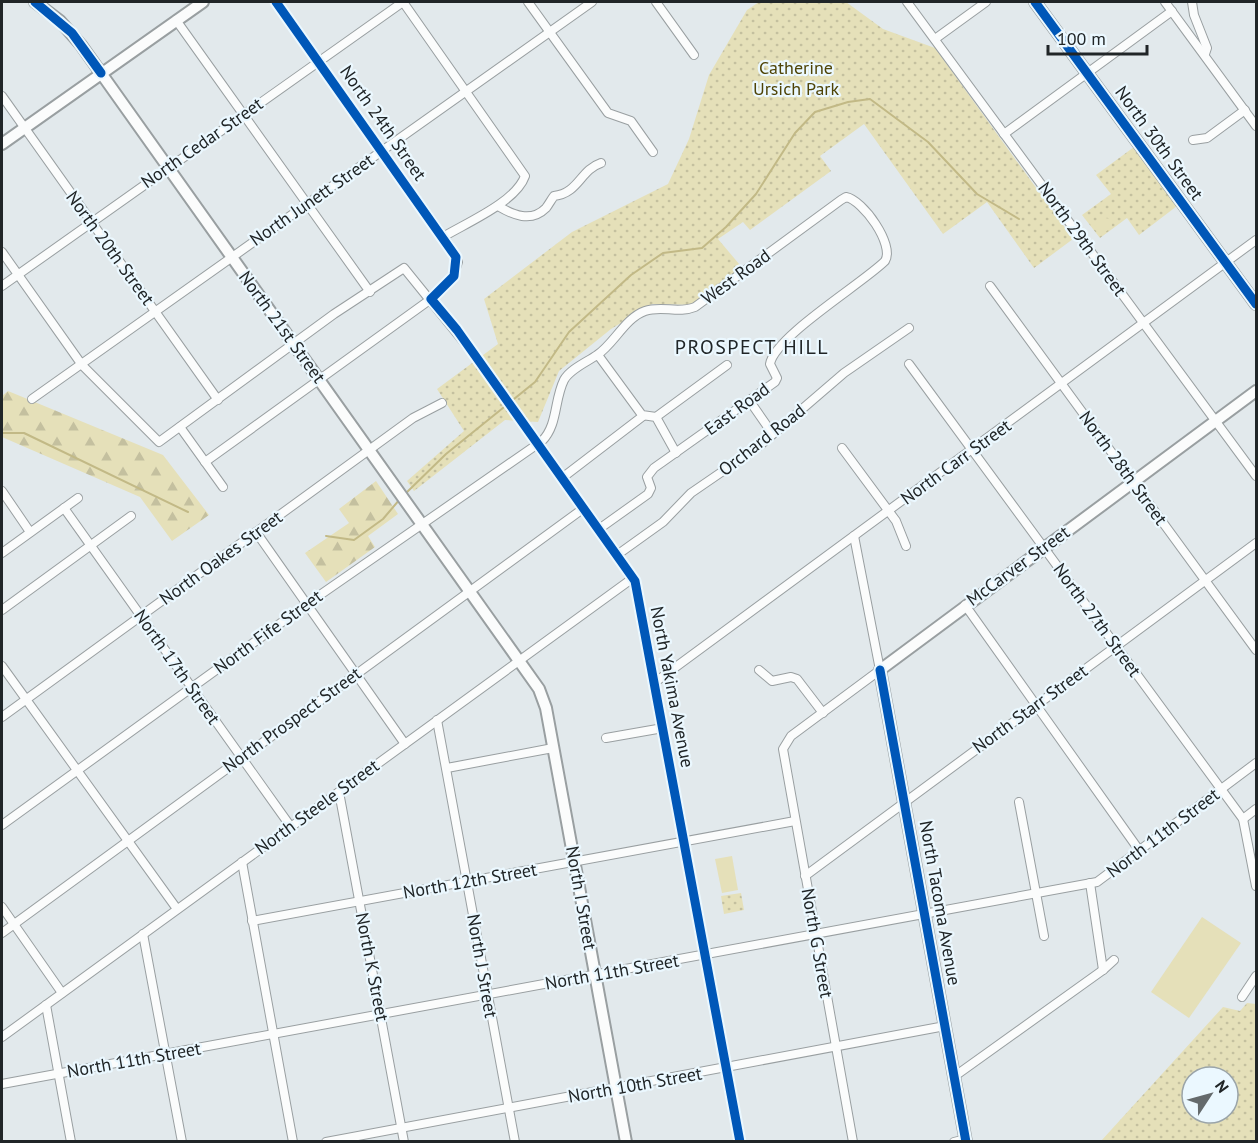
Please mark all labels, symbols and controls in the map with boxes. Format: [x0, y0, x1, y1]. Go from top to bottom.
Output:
scale bar [1048, 18, 1147, 56]
text: 100 m [1057, 27, 1106, 50]
park label: Catherine Ursich Park [753, 56, 839, 100]
street label: North 24th Street [335, 61, 432, 185]
street label: North 30th Street [1110, 81, 1209, 204]
street label: North Cedar Street [136, 92, 267, 193]
street label: North Junett Street [245, 148, 378, 251]
street label: North 29th Street [1033, 177, 1132, 300]
street label: North 20th Street [61, 186, 160, 309]
street label: West Road [697, 244, 775, 309]
street label: North 21st Street [234, 266, 331, 387]
district label: PROSPECT HILL [675, 334, 829, 360]
street label: East Road [700, 377, 774, 440]
street label: Orchard Road [714, 399, 810, 481]
street label: North 28th Street [1074, 406, 1173, 529]
street label: North Carr Street [896, 414, 1015, 509]
street label: North Oakes Street [155, 505, 287, 610]
street label: McCarver Street [962, 520, 1074, 611]
street label: North 27th Street [1048, 558, 1146, 681]
street label: North Fife Street [209, 584, 327, 679]
street label: North Yakima Avenue [646, 604, 699, 769]
street label: North 17th Street [129, 605, 226, 729]
street label: North Starr Street [968, 659, 1092, 758]
street label: North Prospect Street [218, 662, 365, 778]
street label: North Steele Street [250, 754, 383, 859]
street label: North 11th Street [1102, 783, 1224, 883]
street label: North Tacoma Avenue [915, 819, 966, 987]
street label: North I Street [561, 844, 602, 952]
street label: North 12th Street [401, 857, 539, 904]
street label: North G Street [797, 886, 838, 1000]
street label: North K Street [351, 911, 394, 1023]
street label: North J Street [462, 912, 503, 1020]
street label: North 11th Street [543, 948, 681, 995]
street label: North 11th Street [65, 1036, 203, 1083]
street label: North 10th Street [566, 1061, 704, 1108]
north arrow [1180, 1065, 1240, 1125]
text: N [1211, 1076, 1233, 1096]

